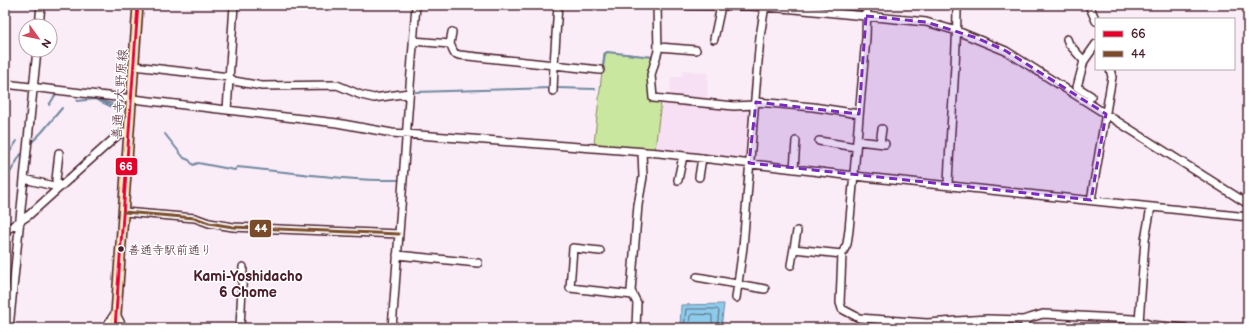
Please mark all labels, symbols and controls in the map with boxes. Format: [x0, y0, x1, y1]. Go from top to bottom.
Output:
north arrow [18, 18, 58, 58]
legend [1095, 18, 1235, 70]
text: 66 [1131, 27, 1146, 42]
text: N [38, 36, 54, 50]
street label: 善通寺大野原線 [109, 47, 131, 140]
text: 44 [1131, 47, 1146, 62]
line badge: 66 [115, 157, 138, 176]
text: 66 [119, 160, 133, 173]
line badge: 44 [249, 219, 272, 238]
text: 44 [255, 222, 268, 235]
place label: 善通寺駅前通り [128, 243, 212, 258]
marker: 善通寺駅前通り [116, 244, 126, 254]
district label: Kami-Yoshidacho 6 Chome [193, 268, 303, 301]

